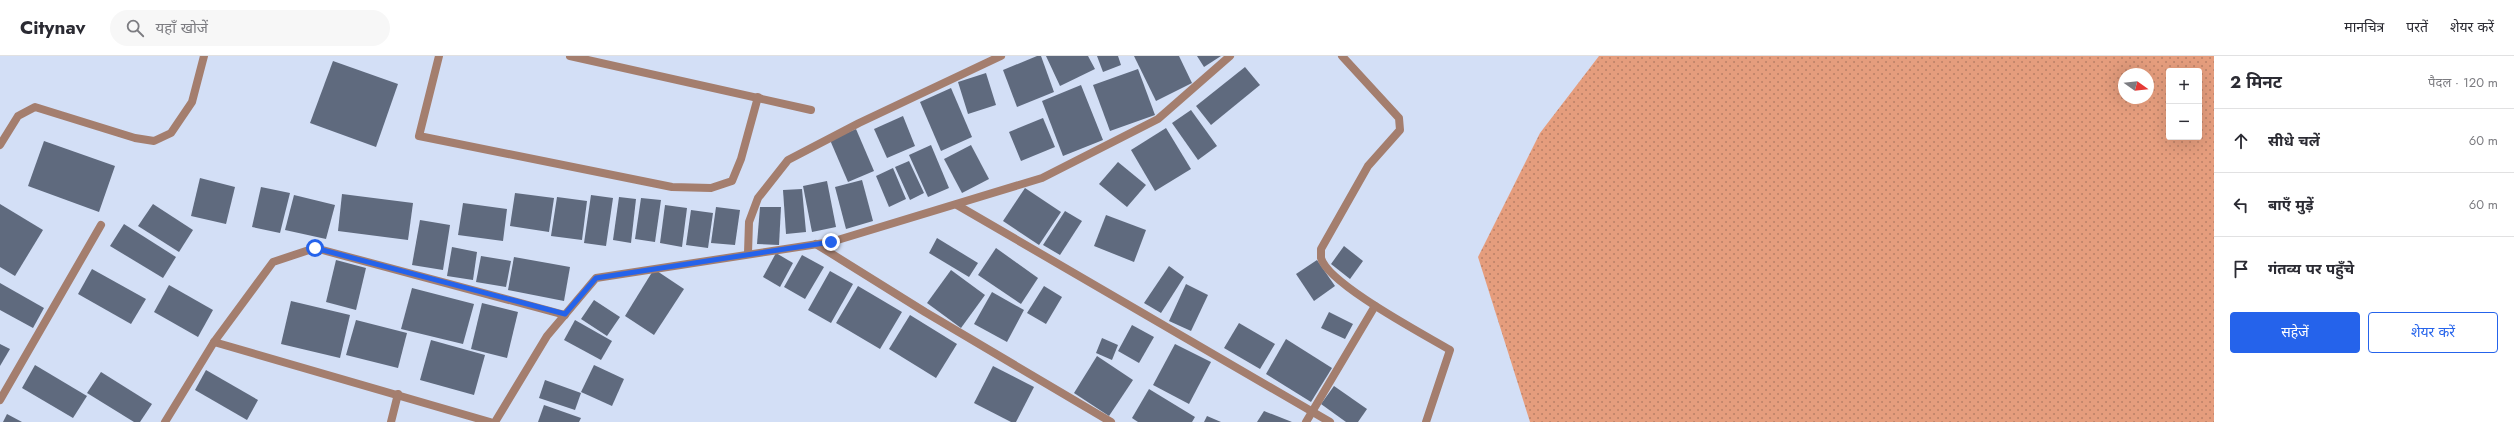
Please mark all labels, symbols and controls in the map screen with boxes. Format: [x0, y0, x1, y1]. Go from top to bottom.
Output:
search box [110, 10, 390, 46]
text: Citynav [20, 14, 86, 41]
icon: search [124, 17, 146, 39]
text: यहाँ खोजें [156, 17, 208, 39]
text: मानचित्र [2344, 17, 2384, 37]
text: परतें [2406, 17, 2428, 37]
text: शेयर करें [2450, 17, 2494, 37]
north arrow [2118, 68, 2154, 104]
map controls [2166, 68, 2202, 140]
button: + [2166, 68, 2202, 104]
text: 2 मिनट [2230, 70, 2282, 94]
text: पैदल · 120 m [2428, 73, 2498, 92]
button: − [2166, 104, 2202, 140]
icon: ahead [2230, 130, 2252, 152]
text: सीधे चलें [2268, 130, 2320, 152]
text: 60 m [2469, 131, 2498, 150]
icon: left [2230, 194, 2252, 216]
text: बाएँ मुड़ें [2268, 194, 2314, 216]
text: 60 m [2469, 195, 2498, 214]
route end [822, 233, 840, 251]
route start [306, 239, 324, 257]
icon: arrive [2230, 258, 2252, 280]
text: गंतव्य पर पहुँचे [2268, 258, 2354, 280]
button: सहेजें [2230, 312, 2360, 353]
button: शेयर करें [2368, 312, 2498, 353]

